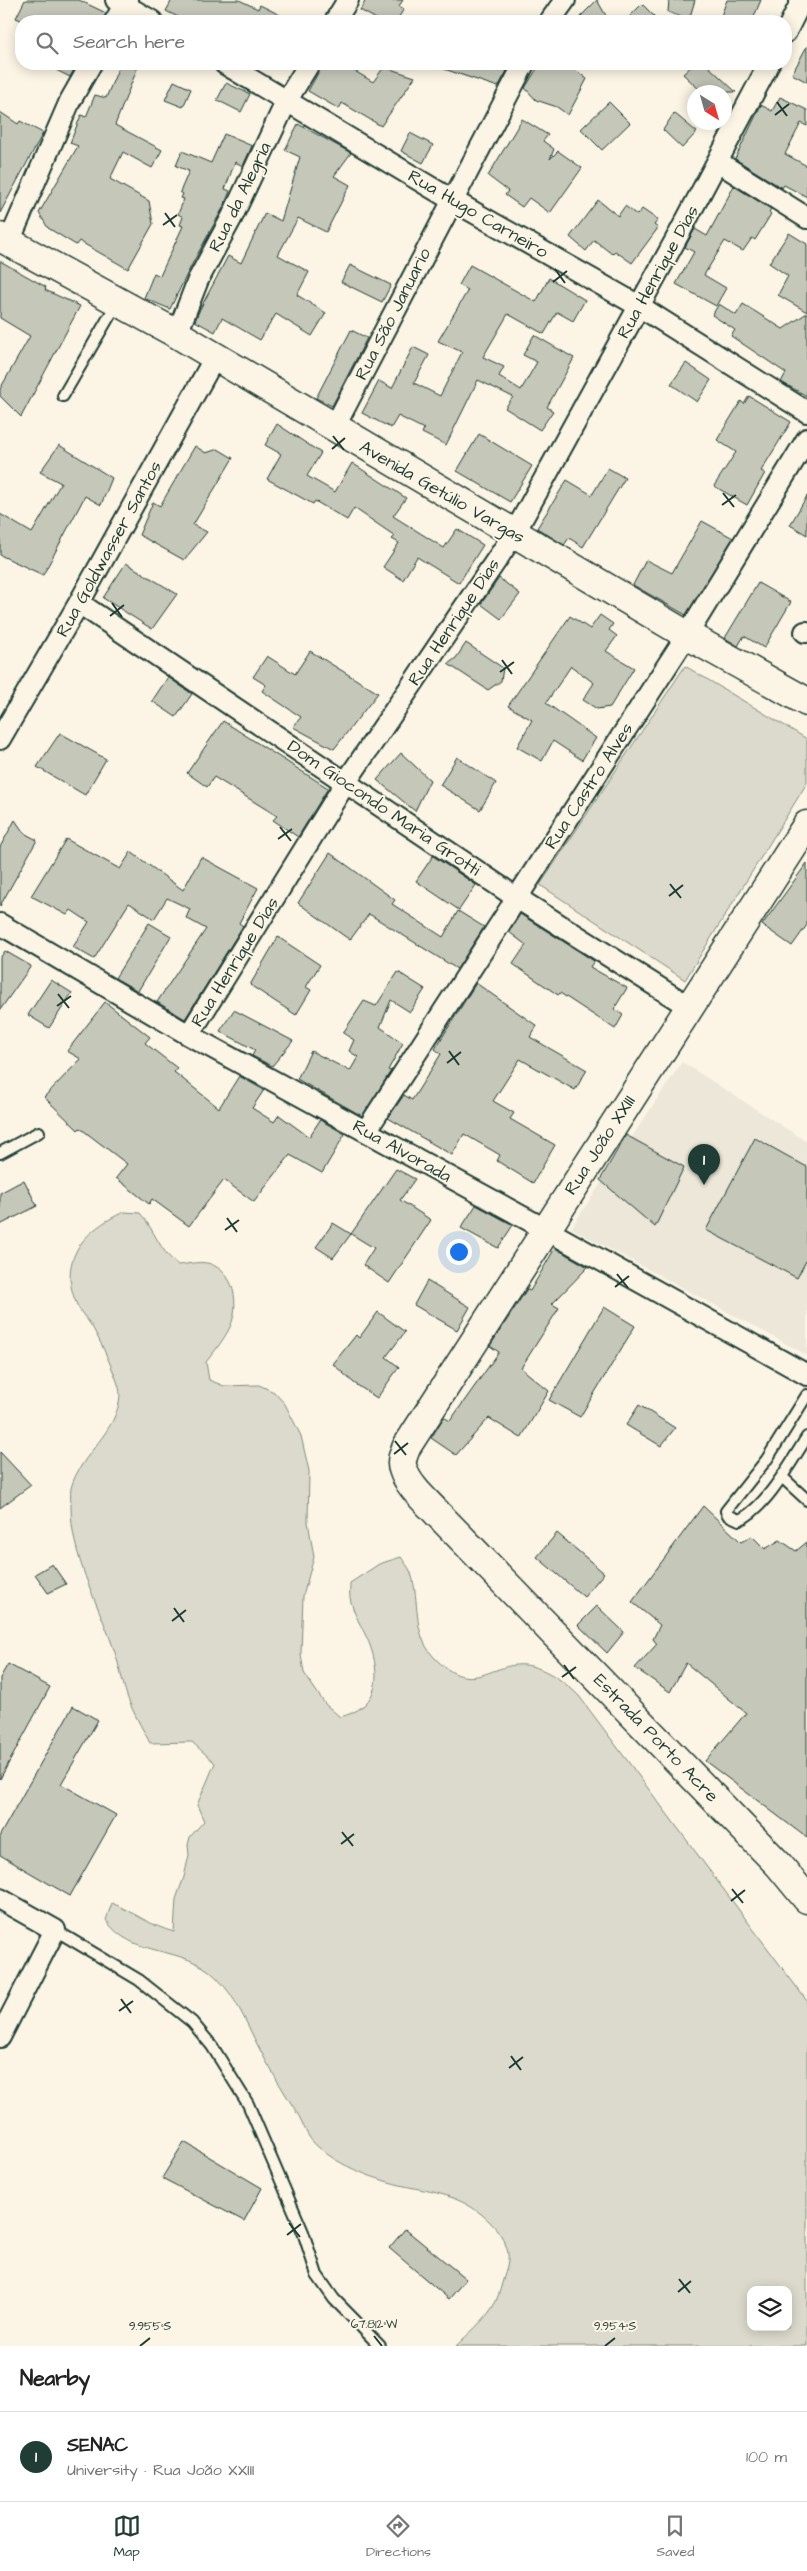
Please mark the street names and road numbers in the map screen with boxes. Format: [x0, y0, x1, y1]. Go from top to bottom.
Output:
street label: Rua da Alegria [203, 138, 278, 256]
street label: Rua Hugo Carneiro [403, 164, 553, 265]
street label: Rua Henrique Dias [611, 201, 705, 343]
street label: Rua São Januario [349, 244, 437, 384]
street label: Avenida Getúlio Vargas [354, 434, 529, 551]
street label: Rua Goldwasser Santos [50, 456, 168, 642]
street label: Rua Henrique Dias [402, 553, 506, 691]
street label: Rua Castro Alves [539, 718, 639, 854]
street label: Dom Giocondo Maria Grotti [282, 734, 486, 882]
street label: Rua Henrique Dias [185, 892, 285, 1032]
street label: Rua João XXIII [558, 1090, 642, 1200]
street label: Rua Alvorada [348, 1113, 456, 1189]
street label: Estrada Porto Acre [588, 1668, 724, 1808]

